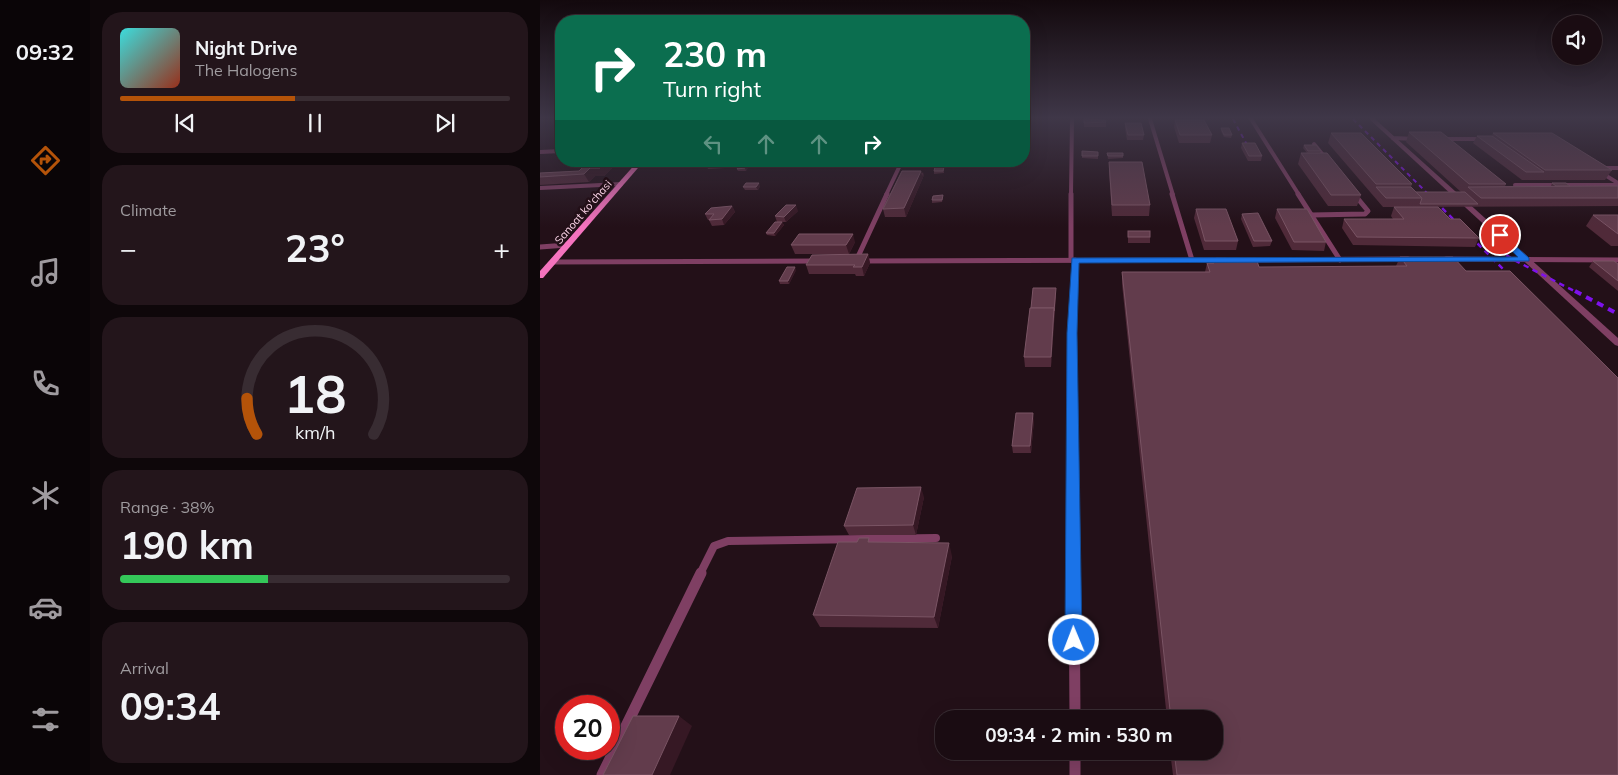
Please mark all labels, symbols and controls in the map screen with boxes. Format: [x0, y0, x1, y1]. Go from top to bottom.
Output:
map controls [1552, 15, 1602, 65]
button: sound [1552, 15, 1602, 65]
text: 230 m [663, 32, 767, 76]
icon: right [580, 35, 645, 100]
text: Night Drive [195, 36, 297, 60]
text: 09:32 [16, 38, 74, 66]
text: The Halogens [195, 60, 297, 80]
text: Turn right [663, 75, 761, 103]
icon: previous [171, 109, 199, 137]
icon: pause [301, 109, 329, 137]
icon: next [431, 109, 459, 137]
icon: left [699, 130, 727, 158]
icon: ahead [752, 130, 780, 158]
icon: ahead [805, 130, 833, 158]
icon: right [858, 130, 886, 158]
icon: directions [28, 143, 63, 178]
street label: Sanoat ko'chasi [551, 177, 615, 247]
text: Climate [120, 200, 176, 220]
pin [1479, 214, 1521, 256]
icon: arrive [1486, 221, 1514, 249]
text: 23° [285, 224, 345, 272]
text: − [120, 231, 137, 266]
text: + [493, 231, 510, 266]
icon: music [28, 255, 63, 290]
text: 18 [284, 361, 346, 426]
icon: phone [28, 366, 63, 401]
text: km/h [295, 421, 335, 443]
icon: climate [28, 478, 63, 513]
text: Range · 38% [120, 497, 215, 517]
text: 190 km [120, 521, 254, 569]
icon: car [28, 590, 63, 625]
position arrow [1047, 613, 1099, 665]
text: Arrival [120, 658, 169, 678]
text: 09:34 [120, 682, 221, 730]
speed limit sign: 20 [555, 695, 620, 760]
icon: filters [28, 702, 63, 737]
text: 09:34 · 2 min · 530 m [985, 723, 1173, 747]

